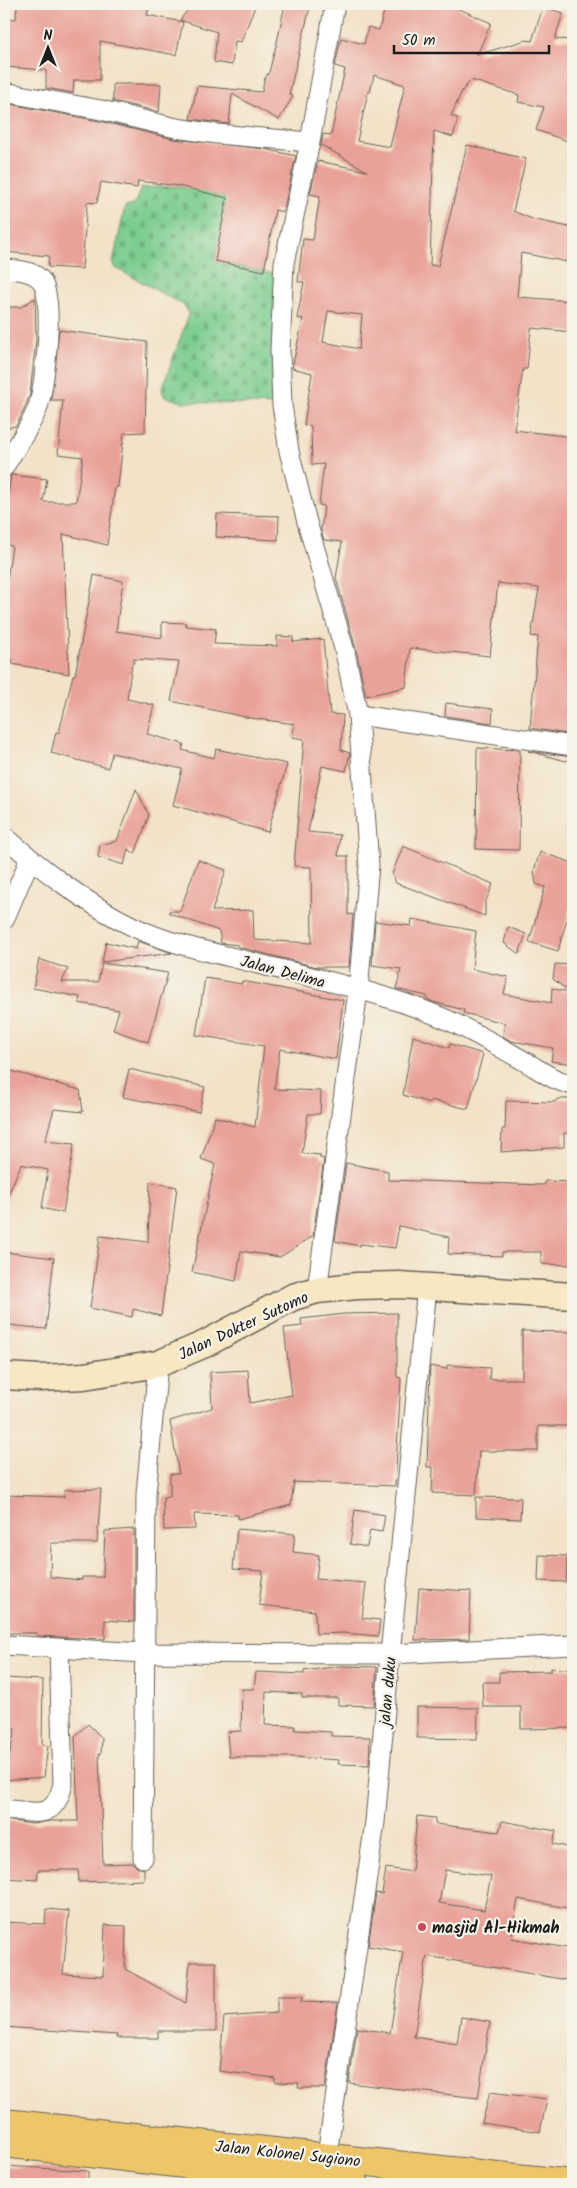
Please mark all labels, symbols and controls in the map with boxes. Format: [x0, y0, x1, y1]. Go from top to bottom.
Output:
north arrow [22, 22, 72, 72]
scale bar [394, 22, 550, 54]
text: N [44, 25, 53, 47]
text: 50 m [402, 29, 436, 53]
street label: Jalan Delima [237, 949, 328, 996]
street label: Jalan Dokter Sutomo [174, 1285, 313, 1368]
street label: jalan duku [373, 1655, 404, 1730]
place label: masjid Al-Hikmah [432, 1916, 559, 1941]
marker: masjid Al-Hikmah [416, 1921, 428, 1933]
street label: Jalan Kolonel Sugiono [214, 2134, 362, 2175]

